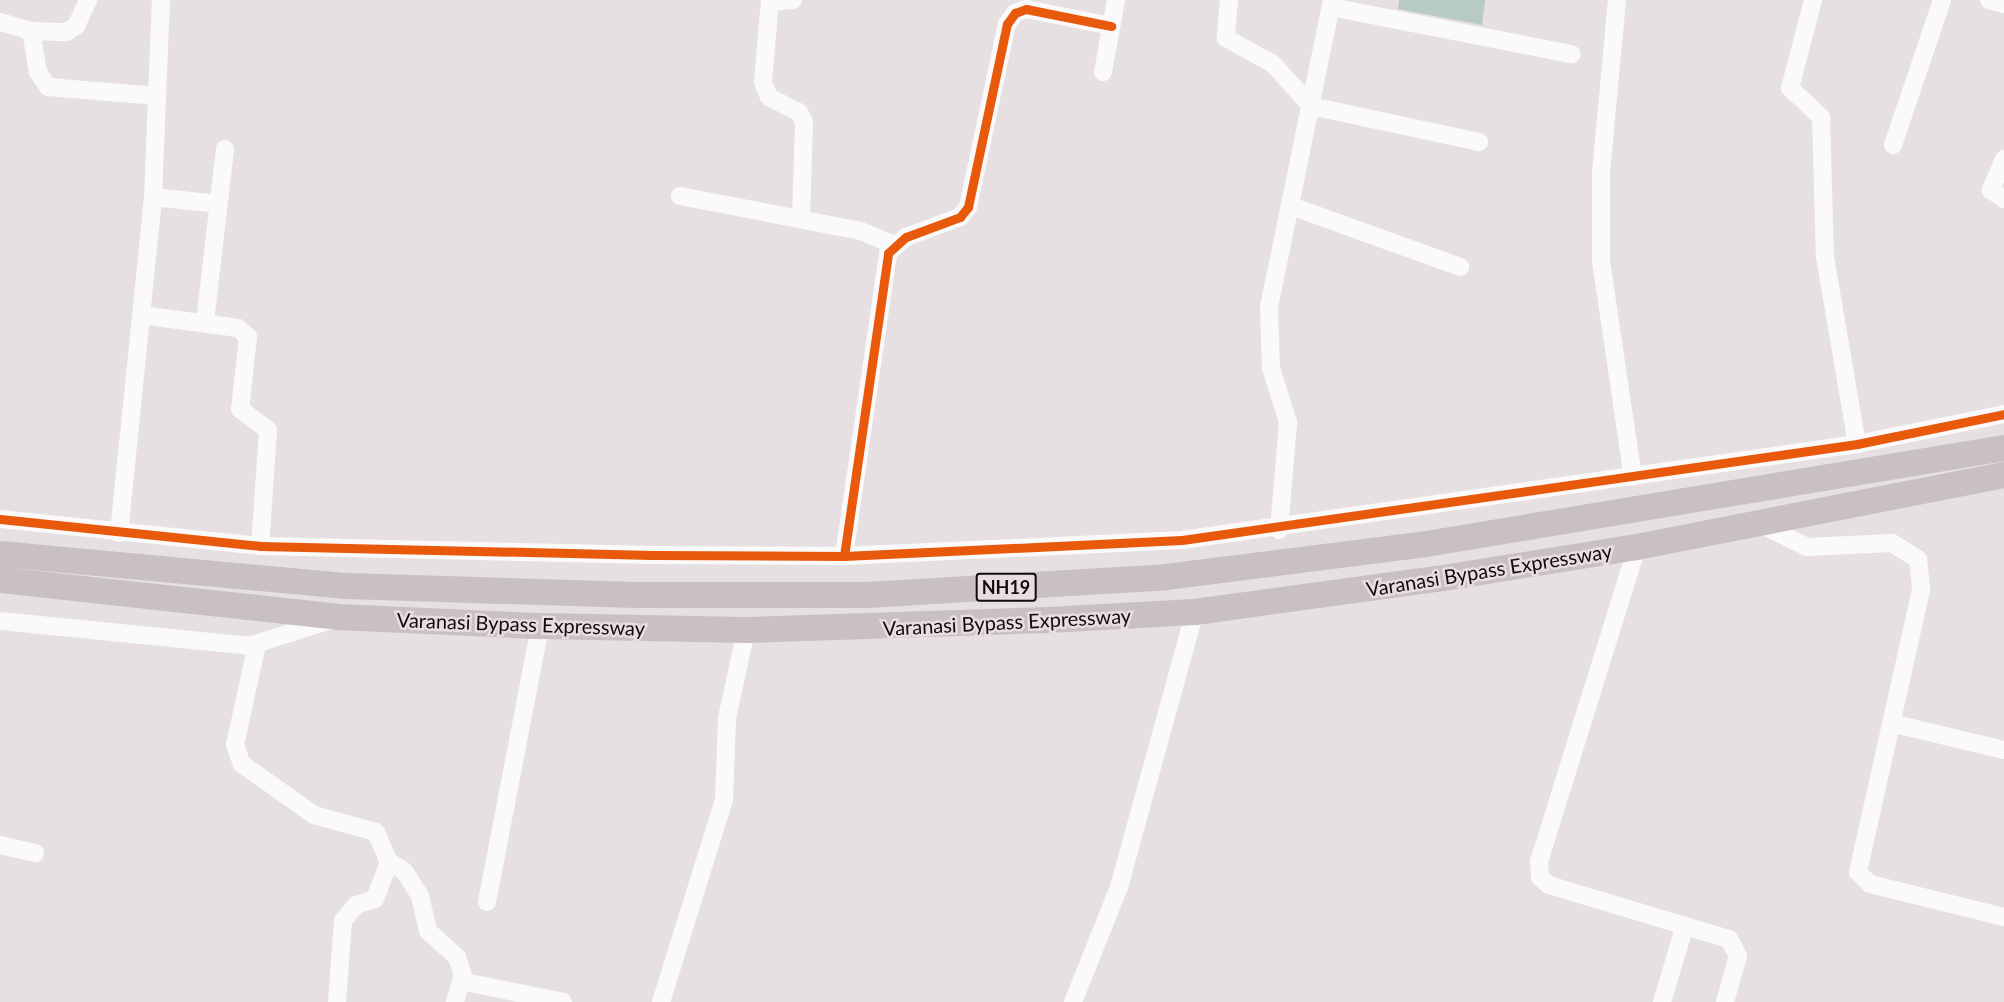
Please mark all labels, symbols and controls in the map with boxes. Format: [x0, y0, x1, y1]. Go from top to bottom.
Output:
street label: Varanasi Bypass Expressway [1364, 539, 1614, 601]
road number: NH19 [974, 572, 1038, 602]
street label: Varanasi Bypass Expressway [882, 604, 1132, 640]
street label: Varanasi Bypass Expressway [396, 608, 646, 640]

